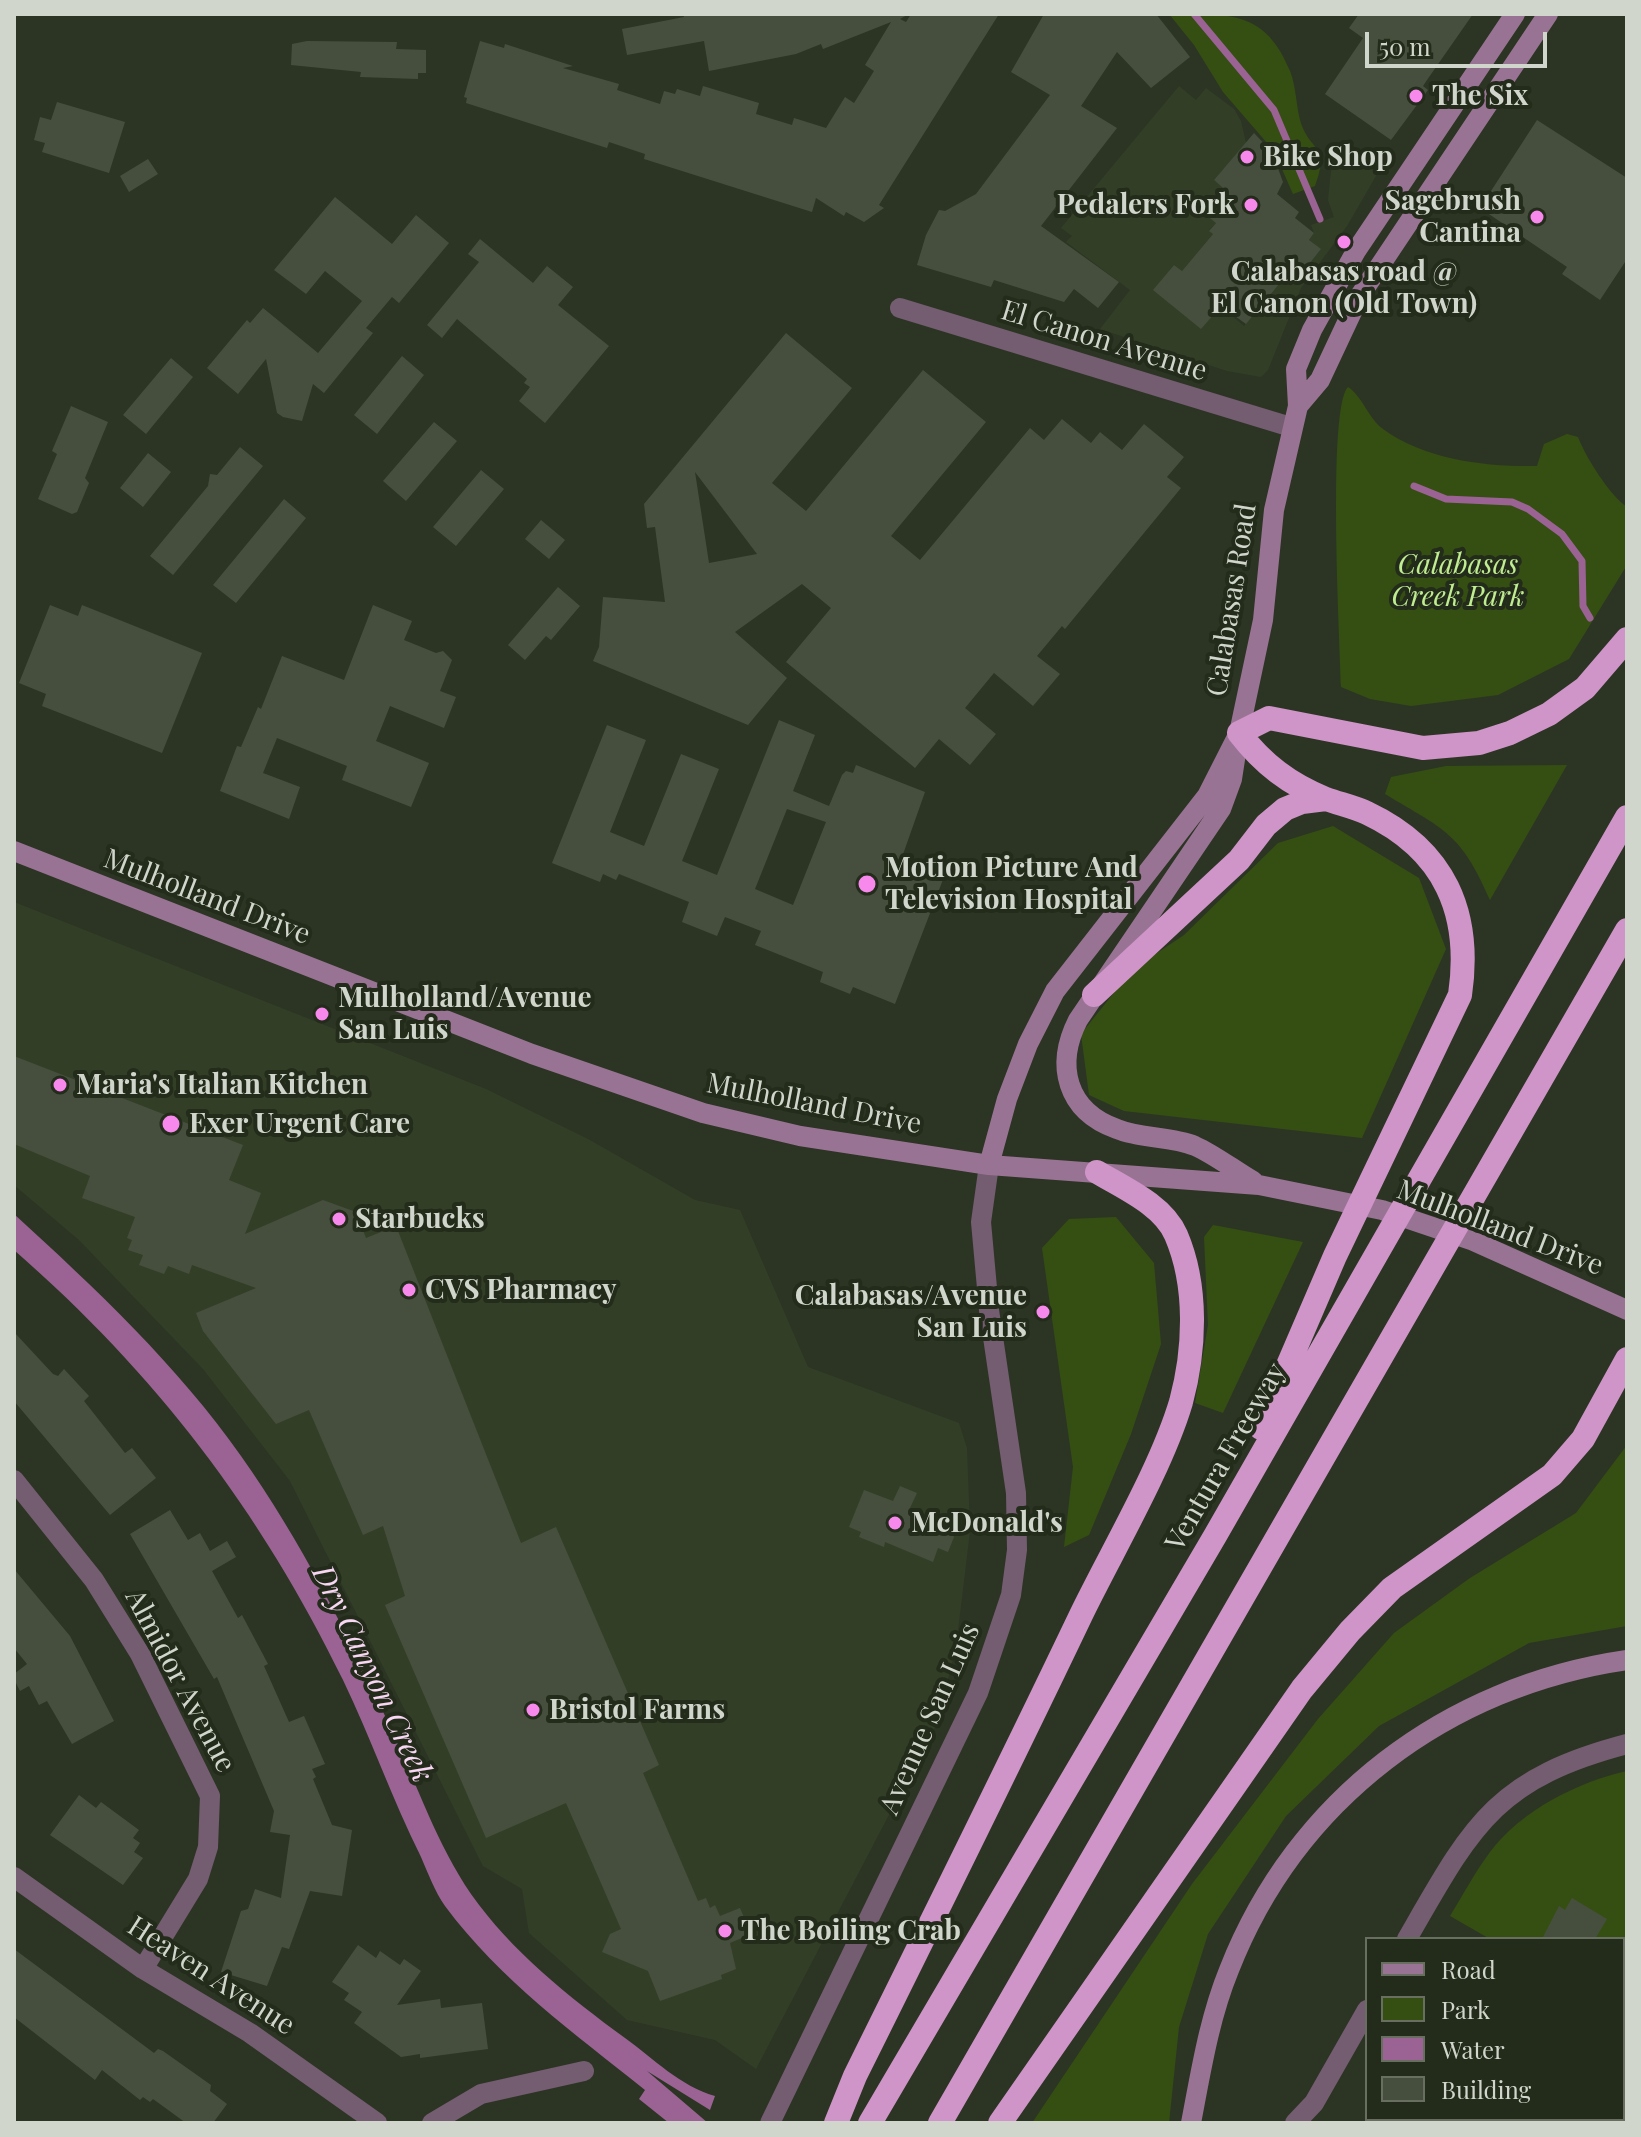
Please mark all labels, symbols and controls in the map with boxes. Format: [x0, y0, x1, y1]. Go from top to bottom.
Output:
scale bar [1369, 16, 1551, 66]
text: 50 m [1379, 30, 1431, 62]
place label: The Six [1432, 79, 1528, 113]
marker: The Six [1407, 87, 1425, 105]
place label: Bike Shop [1263, 140, 1393, 174]
marker: Bike Shop [1238, 148, 1256, 166]
place label: Sagebrush Cantina [1385, 184, 1521, 250]
place label: Pedalers Fork [1057, 188, 1235, 222]
marker: Pedalers Fork [1242, 196, 1260, 214]
marker: Sagebrush Cantina [1528, 208, 1546, 226]
marker: Calabasas road @ El Canon (Old Town) [1335, 233, 1353, 251]
place label: Calabasas road @ El Canon (Old Town) [1211, 255, 1477, 321]
street label: El Canon Avenue [997, 294, 1211, 388]
street label: Calabasas Road [1200, 501, 1264, 699]
park label: Calabasas Creek Park [1392, 548, 1524, 614]
street label: Mulholland Drive [99, 842, 315, 952]
place label: Motion Picture And Television Hospital [885, 851, 1138, 917]
marker: Motion Picture And Television Hospital [856, 873, 878, 895]
place label: Mulholland/Avenue San Luis [338, 981, 592, 1047]
marker: Mulholland/Avenue San Luis [313, 1005, 331, 1023]
street label: Mulholland Drive [704, 1067, 924, 1141]
place label: Maria's Italian Kitchen [76, 1068, 368, 1102]
marker: Maria's Italian Kitchen [51, 1076, 69, 1094]
place label: Exer Urgent Care [189, 1107, 410, 1141]
marker: Exer Urgent Care [160, 1113, 182, 1135]
street label: Mulholland Drive [1392, 1173, 1608, 1283]
place label: Starbucks [355, 1202, 485, 1236]
marker: Starbucks [330, 1210, 348, 1228]
place label: CVS Pharmacy [425, 1273, 617, 1307]
place label: Calabasas/Avenue San Luis [795, 1279, 1027, 1345]
marker: CVS Pharmacy [400, 1281, 418, 1299]
marker: Calabasas/Avenue San Luis [1034, 1303, 1052, 1321]
street label: Ventura Freeway [1159, 1357, 1293, 1557]
place label: McDonald's [911, 1506, 1063, 1540]
marker: McDonald's [886, 1514, 904, 1532]
water label: Dry Canyon Creek [304, 1559, 440, 1789]
street label: Almidor Avenue [118, 1584, 242, 1778]
street label: Avenue San Luis [873, 1618, 987, 1820]
place label: Bristol Farms [549, 1693, 725, 1727]
marker: Bristol Farms [524, 1701, 542, 1719]
street label: Heaven Avenue [121, 1910, 301, 2042]
place label: The Boiling Crab [741, 1914, 961, 1948]
marker: The Boiling Crab [716, 1922, 734, 1940]
legend [1365, 1937, 1625, 2121]
text: Road [1441, 1953, 1496, 1985]
text: Park [1441, 1993, 1490, 2025]
text: Water [1441, 2033, 1505, 2065]
text: Building [1441, 2073, 1531, 2105]

